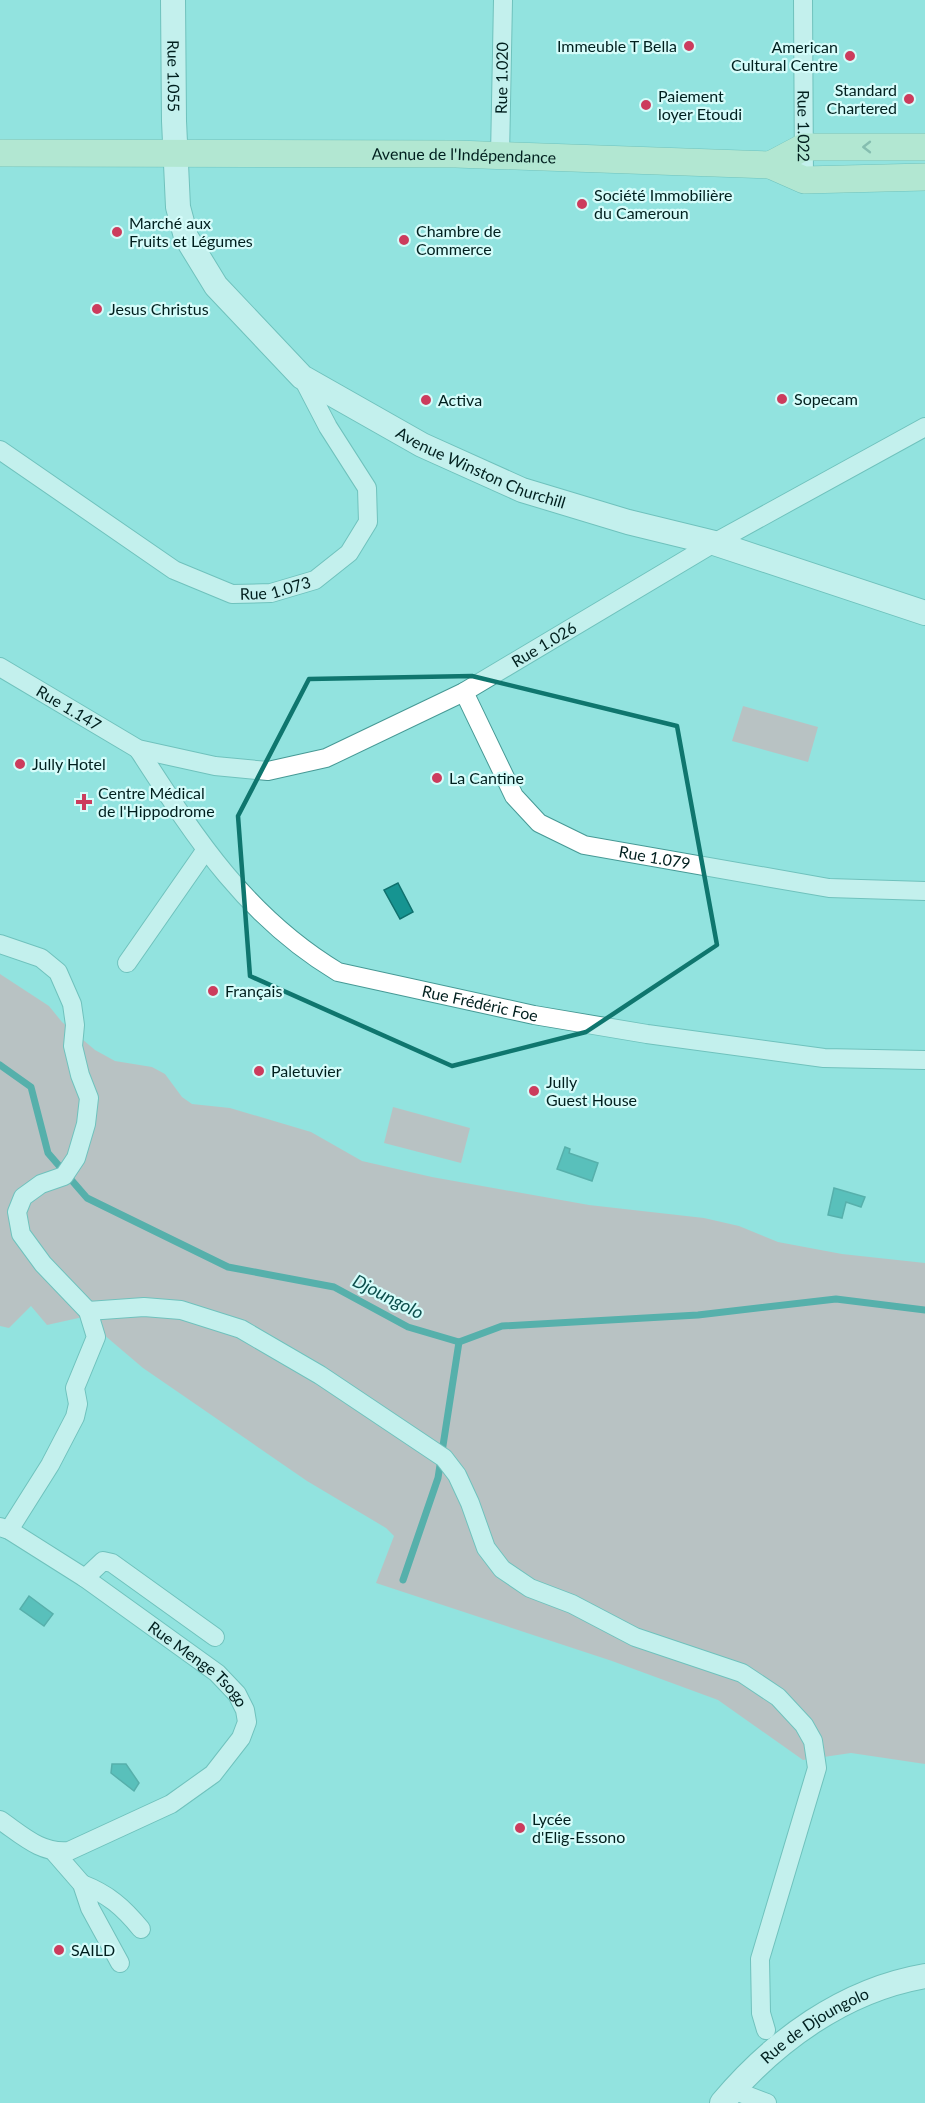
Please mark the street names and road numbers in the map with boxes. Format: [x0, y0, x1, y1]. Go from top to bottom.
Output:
street label: Rue 1.055 [164, 40, 184, 112]
street label: Rue 1.020 [491, 42, 511, 114]
street label: Rue 1.022 [794, 90, 814, 162]
street label: Avenue de l'Indépendance [372, 144, 557, 167]
street label: Avenue Winston Churchill [393, 422, 568, 512]
street label: Rue 1.073 [240, 572, 313, 603]
street label: Rue 1.026 [508, 617, 579, 671]
street label: Rue 1.147 [33, 681, 105, 734]
street label: Rue 1.079 [618, 841, 692, 872]
street label: Rue Frédéric Foe [420, 981, 540, 1025]
street label: Rue Menge Tsogo [145, 1617, 252, 1710]
street label: Rue de Djoungolo [756, 1983, 871, 2067]

